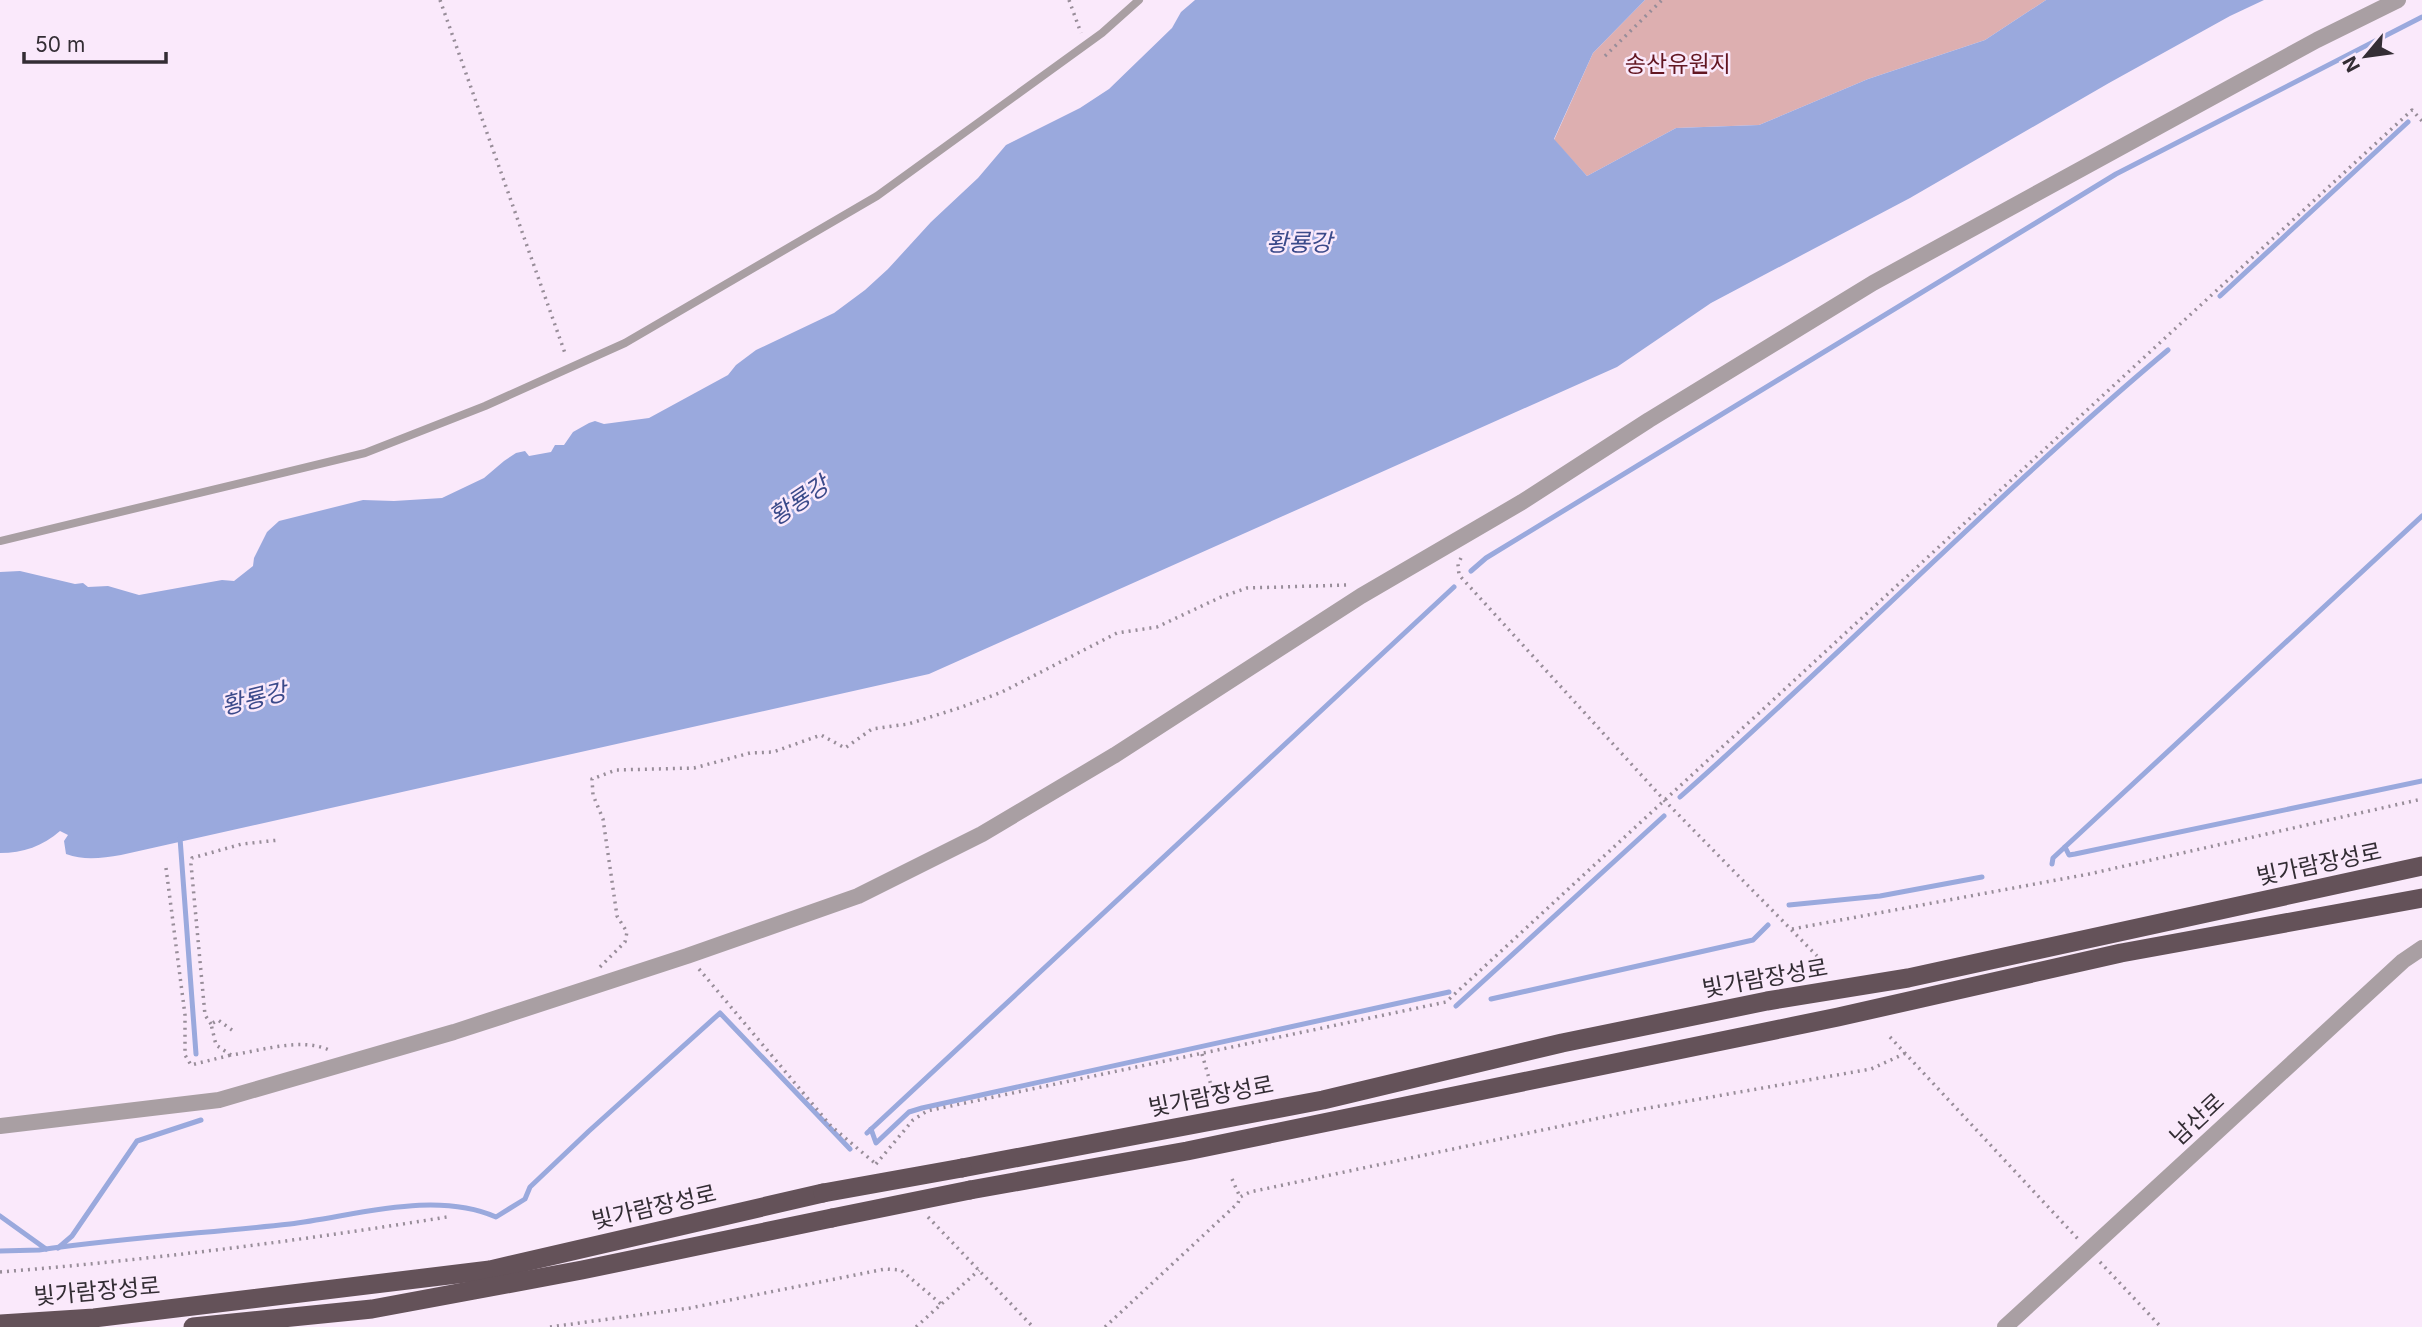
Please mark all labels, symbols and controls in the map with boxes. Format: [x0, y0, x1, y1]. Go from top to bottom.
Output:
scale bar [24, 21, 166, 65]
north arrow [2331, 21, 2401, 91]
text: 50 m [35, 32, 85, 57]
park label: 송산유원지 [1625, 50, 1731, 78]
text: N [2338, 52, 2365, 76]
water label: 황룡강 [1266, 228, 1335, 257]
water label: 황룡강 [763, 468, 837, 531]
water label: 황룡강 [218, 676, 292, 721]
street label: 빛가람장성로 [2254, 837, 2384, 891]
street label: 빛가람장성로 [1700, 953, 1830, 1003]
street label: 빛가람장성로 [1146, 1070, 1276, 1122]
street label: 남산로 [2164, 1087, 2230, 1151]
street label: 빛가람장성로 [589, 1179, 719, 1235]
street label: 빛가람장성로 [33, 1272, 161, 1310]

